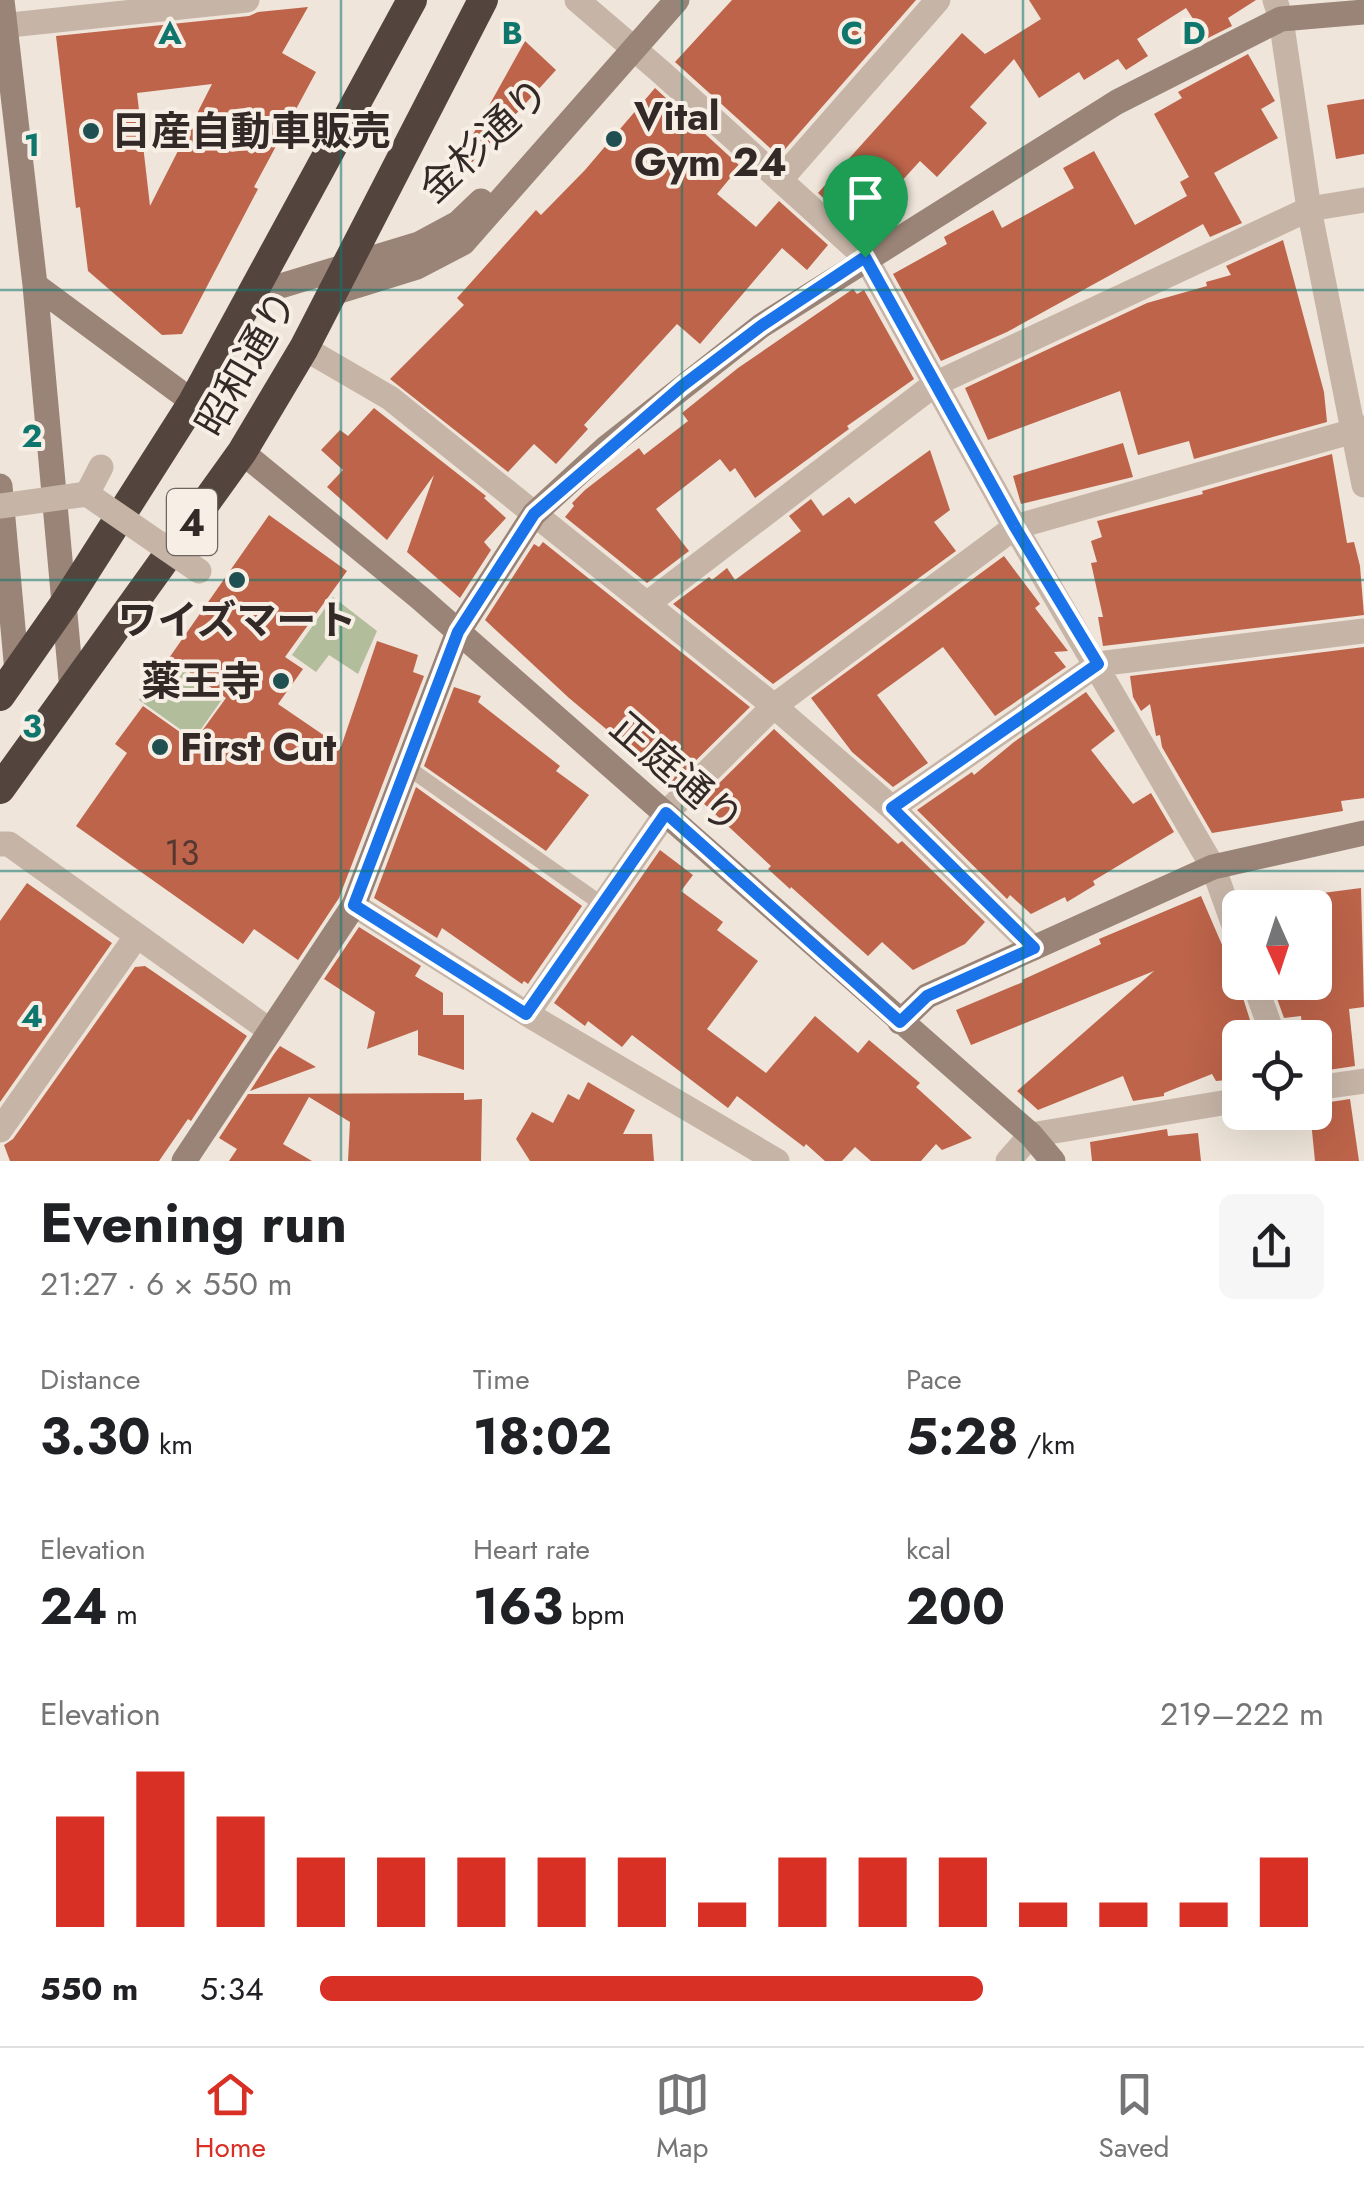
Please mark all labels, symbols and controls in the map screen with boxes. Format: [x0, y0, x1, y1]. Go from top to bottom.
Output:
text: A [157, 10, 182, 56]
text: B [501, 10, 523, 56]
text: C [841, 10, 863, 56]
text: D [1182, 10, 1206, 56]
street label: 金杉通り [406, 64, 562, 216]
place label: Vital Gym 24 [633, 87, 787, 191]
place label: 日産自動車販売 [111, 102, 391, 160]
marker: 日産自動車販売 [80, 120, 102, 142]
text: 1 [24, 122, 40, 168]
marker: Vital Gym 24 [603, 128, 625, 150]
pin [823, 155, 908, 258]
icon: arrive [838, 170, 893, 225]
street label: 昭和通り [181, 279, 311, 447]
text: 2 [22, 413, 43, 459]
road number: 4 [167, 489, 217, 555]
marker: ワイズマート [226, 569, 248, 591]
place label: ワイズマート [118, 591, 356, 649]
place label: 薬王寺 [141, 652, 261, 710]
marker: 薬王寺 [270, 670, 292, 692]
street label: 正庭通り [598, 699, 756, 847]
text: 3 [22, 703, 42, 749]
place label: First Cut [180, 718, 337, 776]
marker: First Cut [149, 736, 171, 758]
house number: 13 [165, 828, 199, 878]
north arrow [1222, 890, 1332, 1000]
map controls [1222, 890, 1332, 1130]
text: 4 [21, 993, 43, 1039]
button: locate [1222, 1020, 1332, 1130]
text: Evening run [40, 1183, 347, 1263]
button: share [1219, 1194, 1324, 1299]
text: 21:27 · 6 × 550 m [40, 1261, 293, 1307]
text: Distance [40, 1359, 140, 1400]
text: Time [473, 1359, 530, 1400]
text: Pace [906, 1359, 962, 1400]
text: 3.30 [40, 1400, 151, 1473]
text: 18:02 [473, 1400, 612, 1473]
text: 5:28 [906, 1400, 1019, 1473]
text: km [151, 1424, 193, 1465]
text: /km [1019, 1424, 1075, 1465]
text: Elevation [40, 1529, 146, 1570]
text: Heart rate [473, 1529, 590, 1570]
text: kcal [906, 1529, 951, 1570]
text: 24 [40, 1570, 108, 1643]
text: 163 [473, 1570, 563, 1643]
text: 200 [906, 1570, 1005, 1643]
text: m [108, 1594, 138, 1635]
text: bpm [563, 1594, 625, 1635]
text: Elevation [40, 1691, 161, 1737]
text: 219–222 m [1160, 1691, 1324, 1737]
text: 550 m [40, 1966, 138, 2012]
text: 5:34 [200, 1966, 264, 2012]
tab: Home [194, 2067, 266, 2168]
tab: Map [655, 2067, 710, 2168]
tab: Saved [1099, 2067, 1170, 2168]

